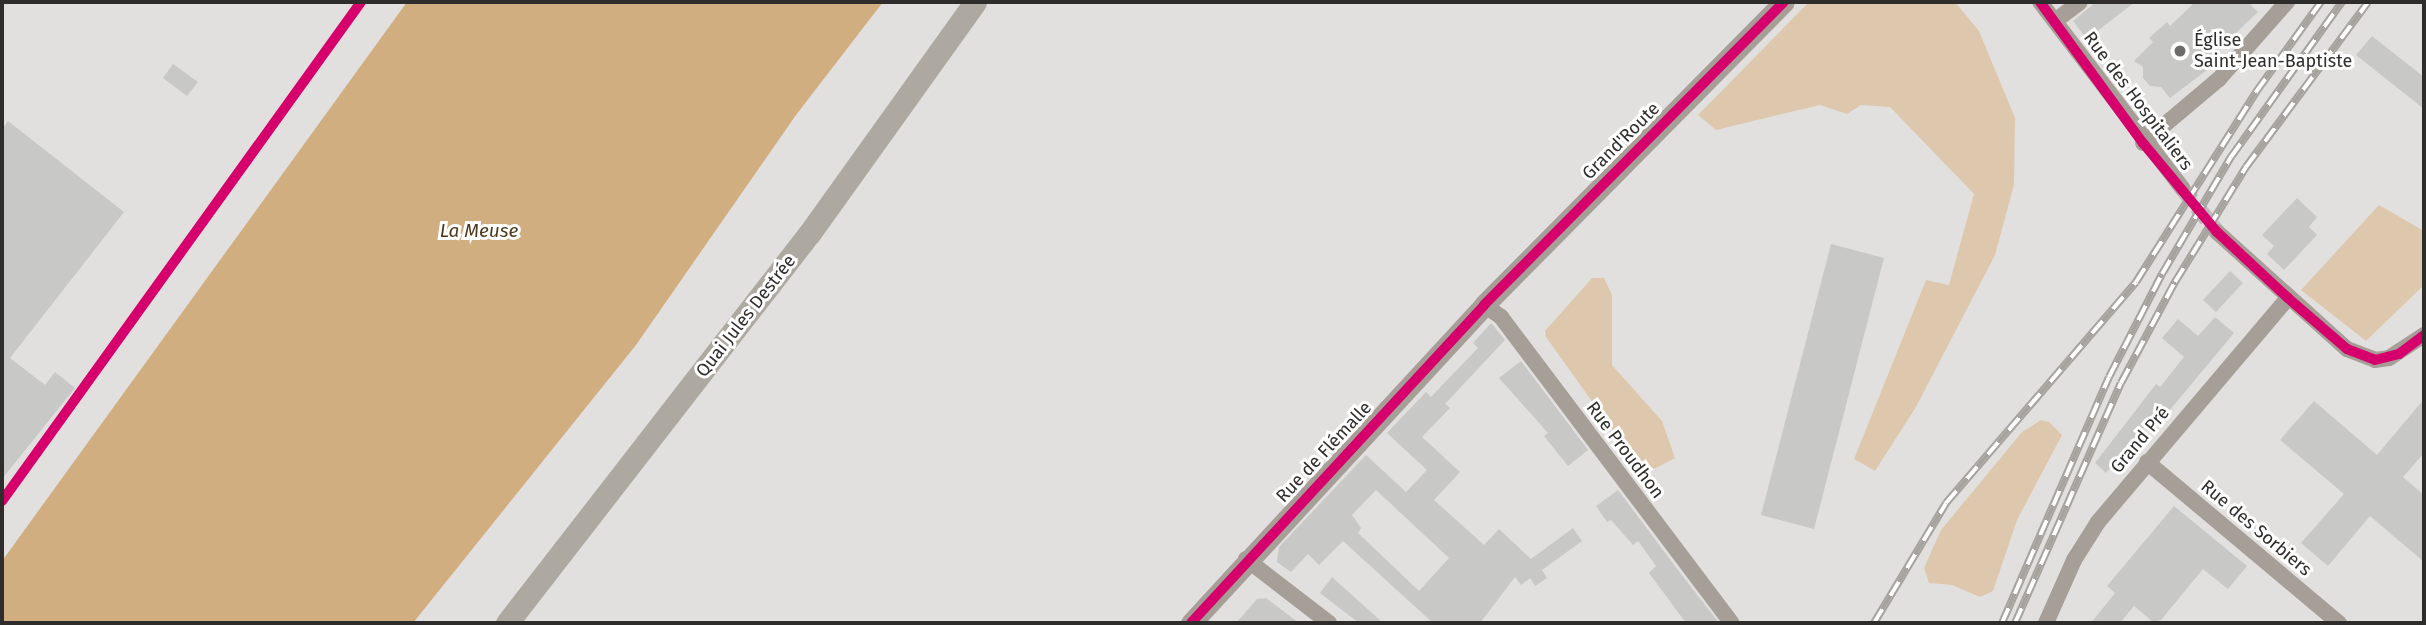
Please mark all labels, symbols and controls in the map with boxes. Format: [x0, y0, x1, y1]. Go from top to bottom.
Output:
street label: Rue des Hospitaliers [2079, 27, 2197, 175]
place label: Église Saint-Jean-Baptiste [2194, 30, 2352, 72]
marker: Église Saint-Jean-Baptiste [2172, 43, 2188, 59]
street label: Grand'Route [1578, 98, 1664, 184]
water label: La Meuse [440, 220, 518, 242]
street label: Quai Jules Destrée [692, 251, 800, 381]
street label: Rue de Flémalle [1272, 397, 1376, 507]
street label: Rue Proudhon [1582, 397, 1668, 503]
street label: Grand Pré [2106, 402, 2174, 478]
street label: Rue des Sorbiers [2196, 475, 2316, 581]

